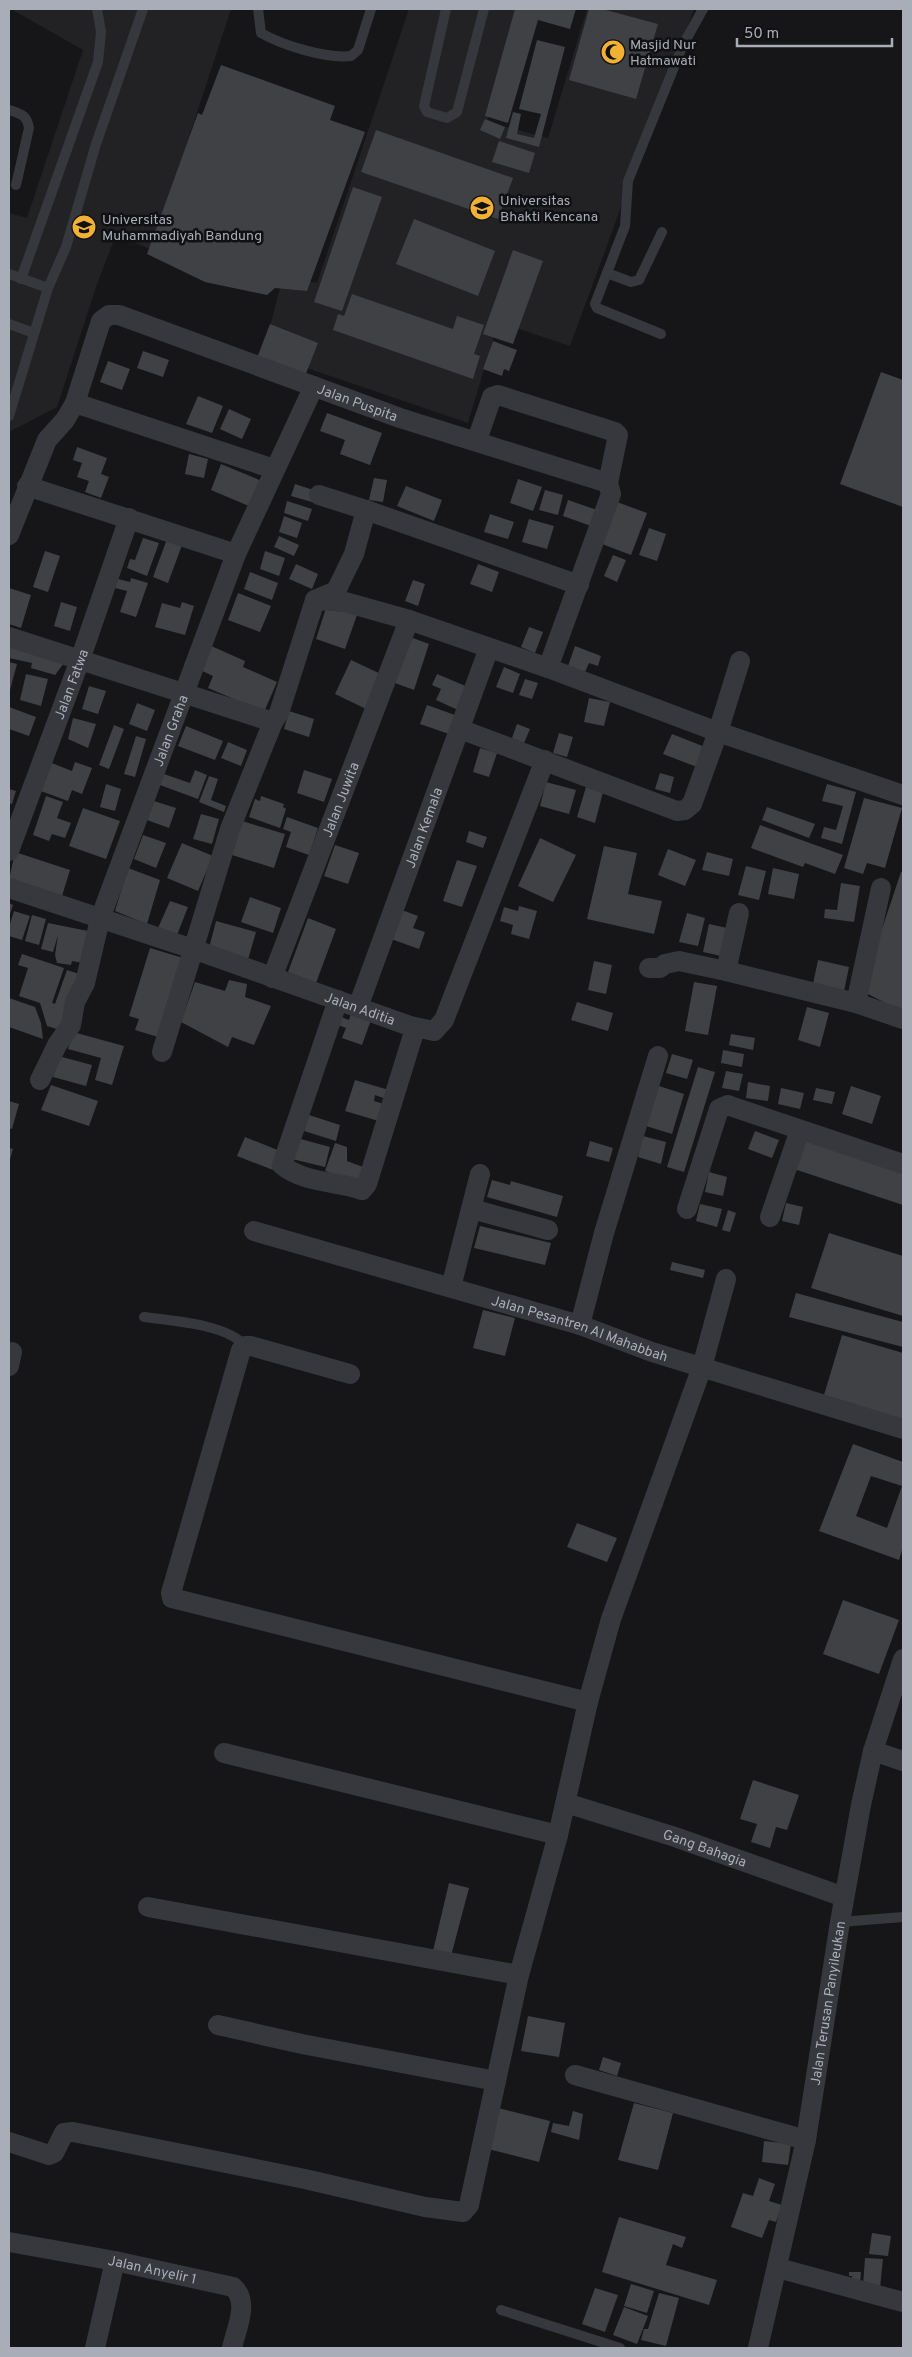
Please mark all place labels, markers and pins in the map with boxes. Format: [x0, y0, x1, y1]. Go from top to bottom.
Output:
place label: Masjid Nur Hatmawati [630, 37, 697, 70]
mosque icon: Masjid Nur Hatmawati [600, 39, 626, 65]
place label: Universitas Bhakti Kencana [500, 193, 598, 226]
school or university icon: Universitas Bhakti Kencana [469, 195, 495, 221]
place label: Universitas Muhammadiyah Bandung [102, 212, 262, 245]
school or university icon: Universitas Muhammadiyah Bandung [71, 214, 97, 240]

